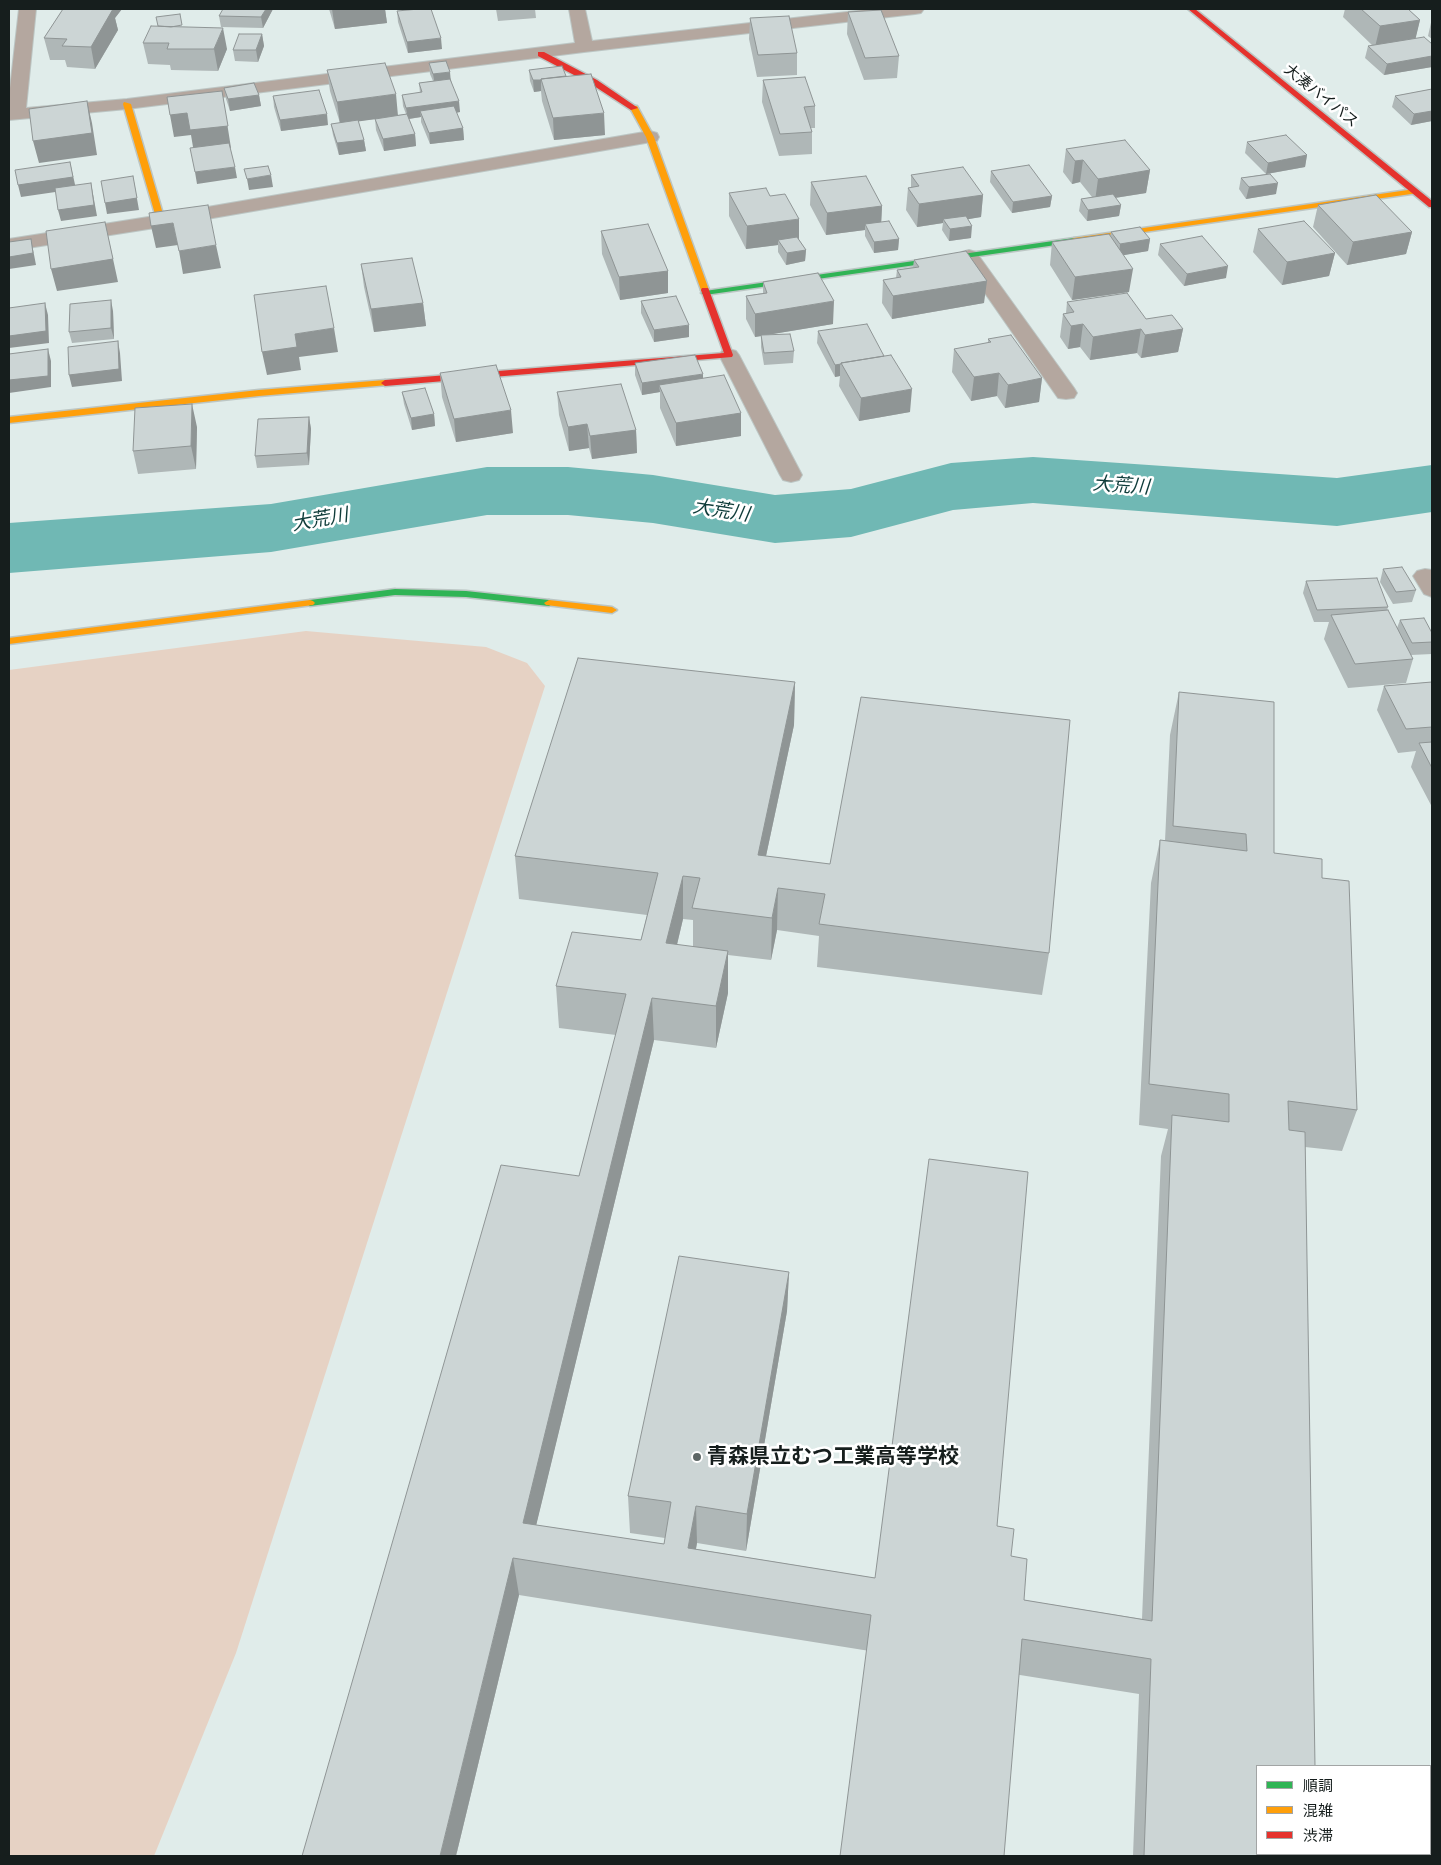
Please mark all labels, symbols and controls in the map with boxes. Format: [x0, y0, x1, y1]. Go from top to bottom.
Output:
street label: 大湊バイパス [1280, 61, 1362, 131]
water label: 大荒川 [1092, 473, 1150, 499]
water label: 大荒川 [691, 495, 751, 527]
water label: 大荒川 [290, 504, 350, 536]
place label: 青森県立むつ工業高等学校 [707, 1444, 959, 1470]
marker: 青森県立むつ工業高等学校 [691, 1451, 703, 1463]
legend [1256, 1765, 1431, 1855]
text: 順調 [1303, 1777, 1333, 1795]
text: 混雑 [1303, 1802, 1333, 1820]
text: 渋滞 [1303, 1827, 1333, 1845]

